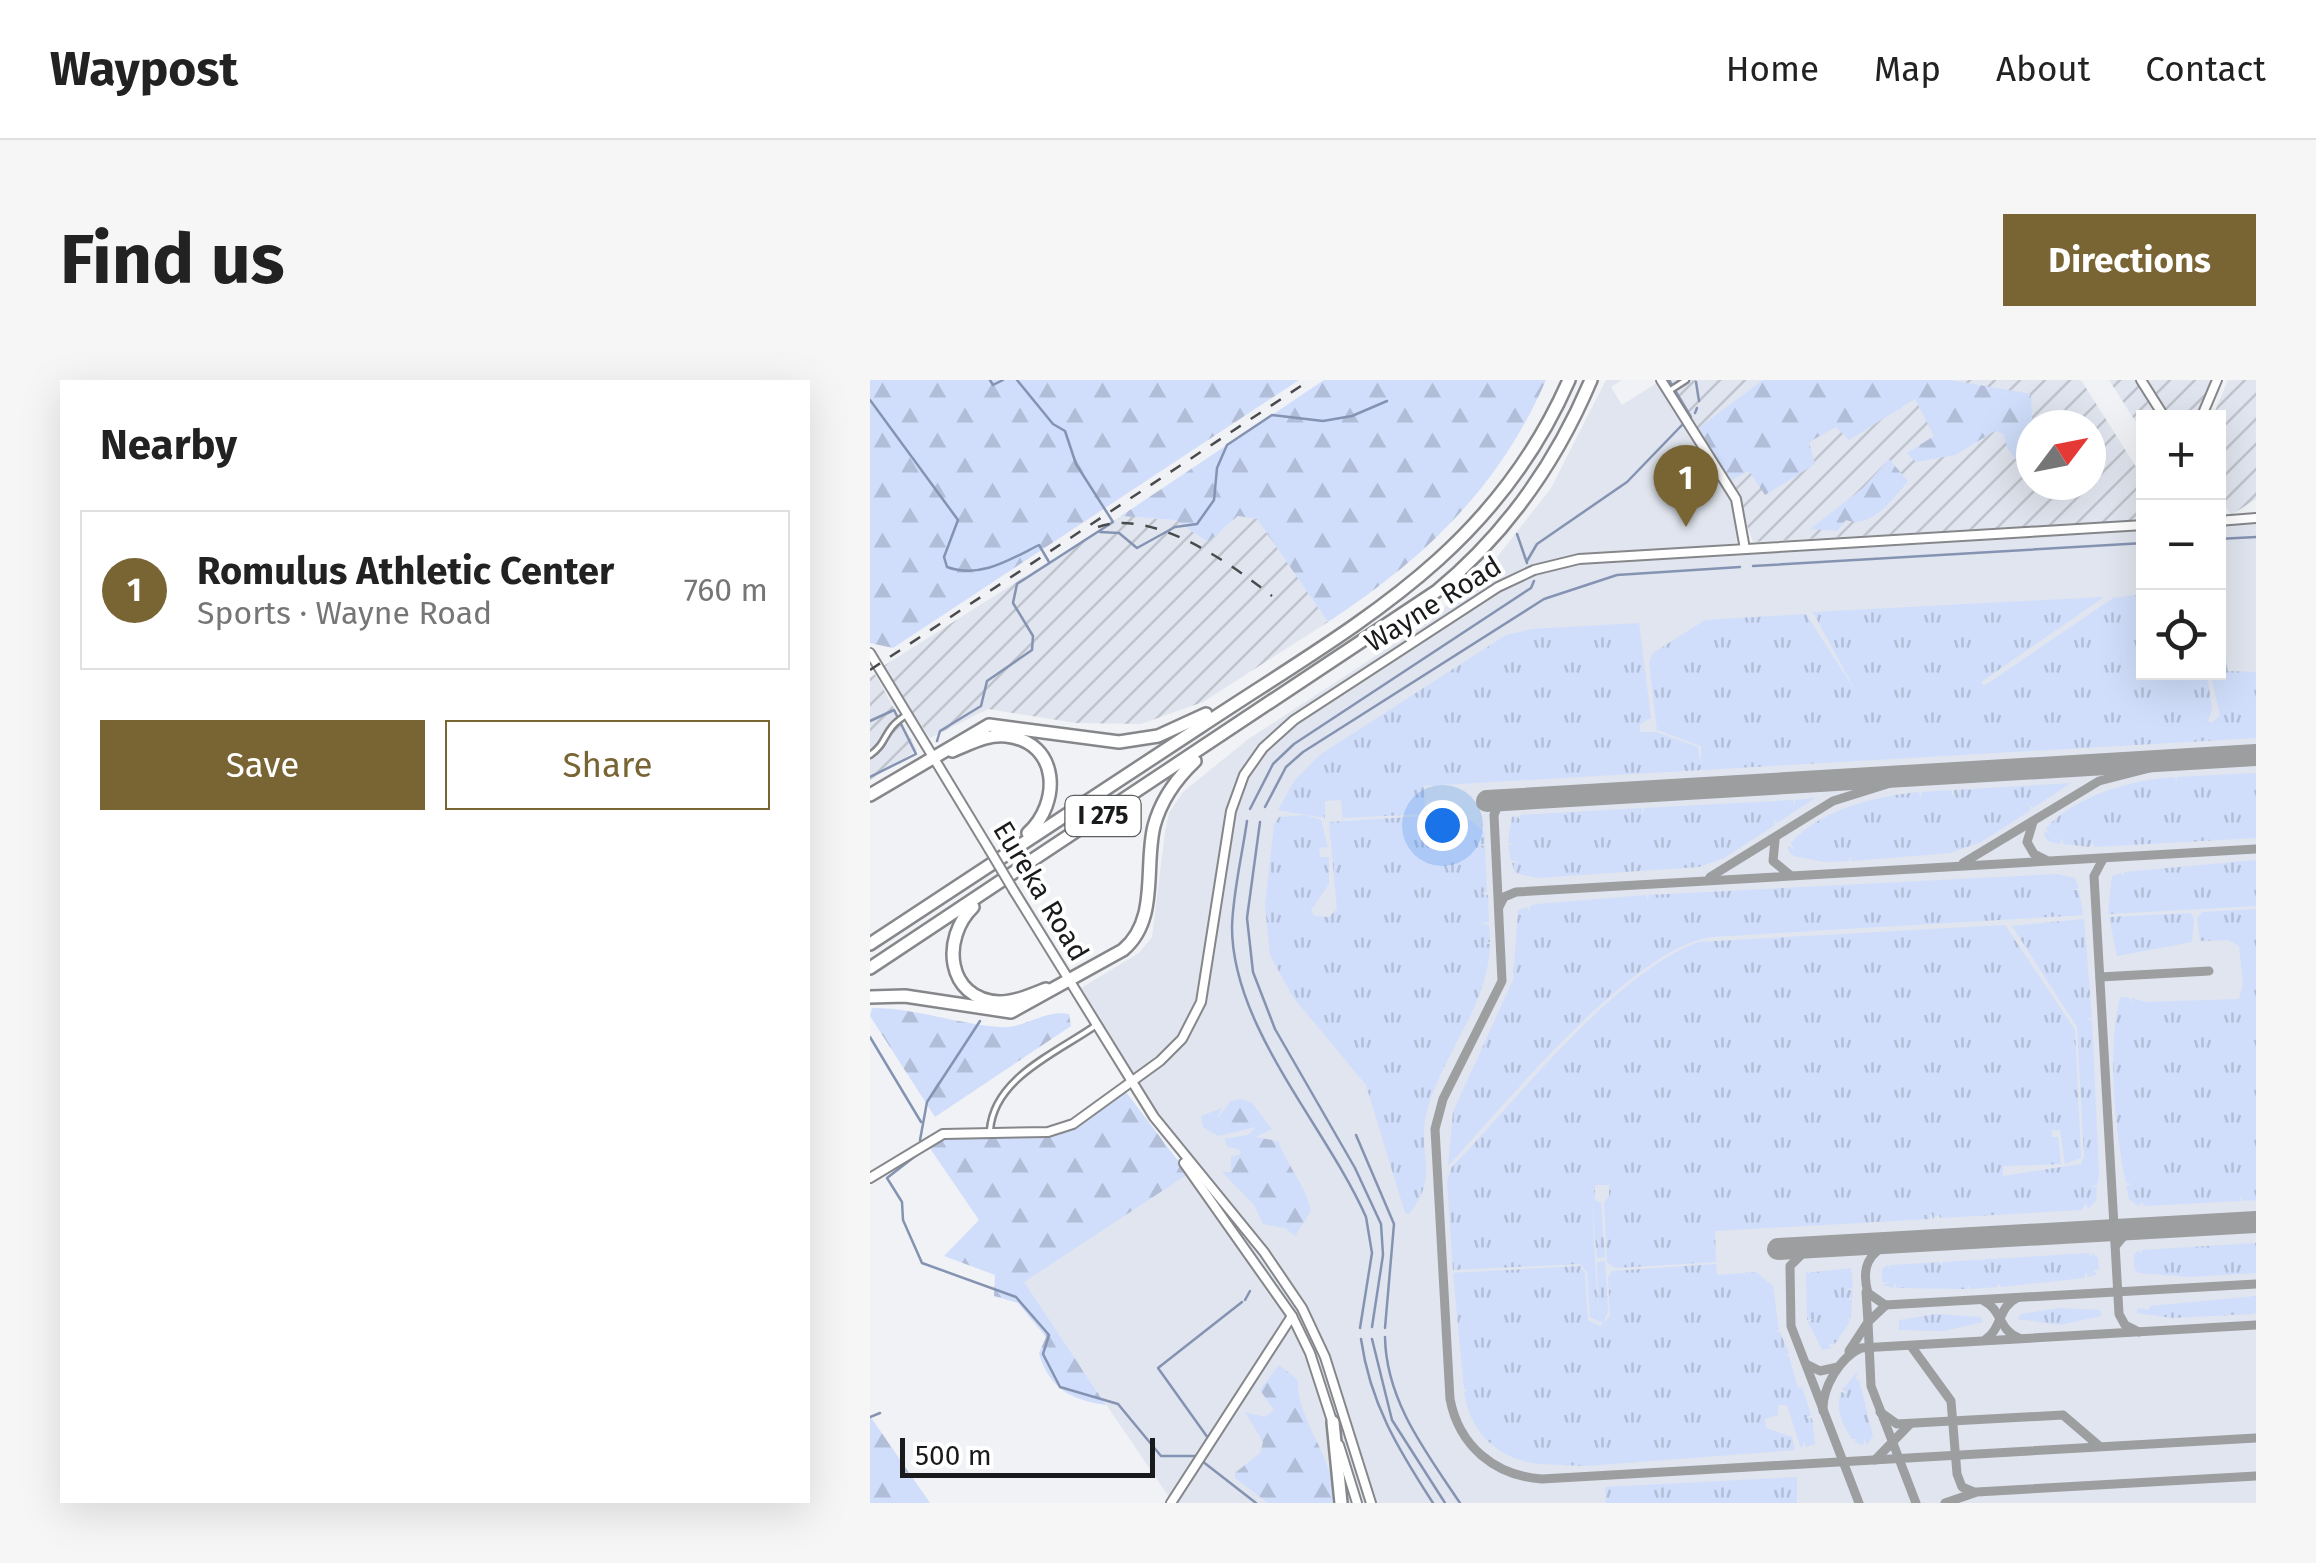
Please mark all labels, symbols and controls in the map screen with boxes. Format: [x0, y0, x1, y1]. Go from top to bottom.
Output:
text: Waypost [50, 40, 238, 98]
text: Home [1726, 48, 1819, 90]
text: Map [1874, 48, 1941, 90]
text: About [1996, 48, 2090, 90]
text: Contact [2145, 48, 2266, 90]
button: Directions [2003, 214, 2256, 306]
text: Find us [60, 218, 285, 302]
north arrow [2016, 410, 2106, 500]
map controls [2136, 410, 2226, 680]
button: + [2136, 410, 2226, 500]
text: Nearby [100, 420, 237, 470]
pin: 1 [1654, 444, 1718, 527]
button: − [2136, 500, 2226, 590]
text: Romulus Athletic Center [197, 548, 614, 594]
street label: Wayne Road [1359, 549, 1507, 659]
text: 1 [127, 571, 142, 609]
text: 760 m [684, 571, 768, 609]
button: locate [2136, 590, 2226, 680]
text: Sports · Wayne Road [197, 594, 492, 632]
button: Save [100, 720, 425, 810]
button: Share [445, 720, 770, 810]
road number: I 275 [1066, 796, 1140, 836]
your location [1417, 800, 1468, 851]
street label: Eureka Road [986, 815, 1096, 967]
scale bar [900, 1433, 1155, 1478]
text: 500 m [915, 1439, 992, 1472]

